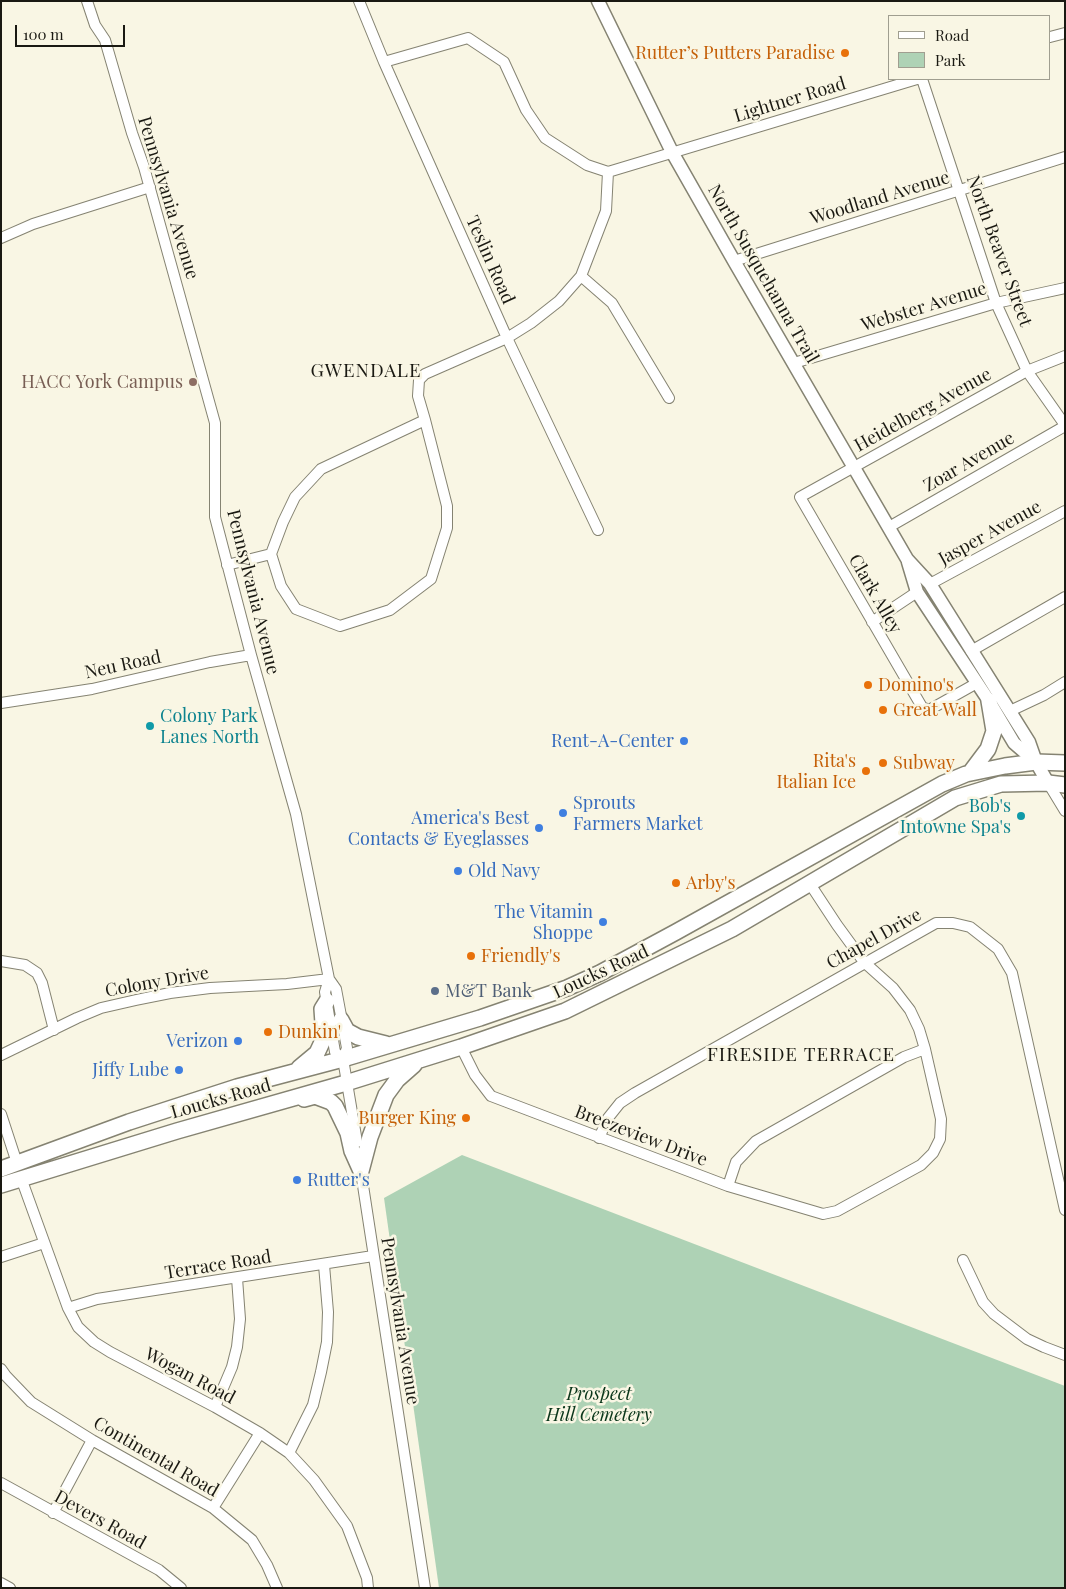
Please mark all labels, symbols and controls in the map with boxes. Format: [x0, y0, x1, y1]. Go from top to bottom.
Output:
scale bar [18, 15, 128, 47]
legend [888, 15, 1051, 80]
text: 100 m [23, 24, 64, 44]
text: Road [935, 25, 969, 45]
place label: Rutter’s Putters Paradise [635, 42, 835, 64]
marker: Rutter’s Putters Paradise [839, 47, 851, 59]
text: Park [935, 50, 966, 70]
street label: Lightner Road [732, 73, 848, 127]
street label: Pennsylvania Avenue [133, 114, 203, 282]
street label: Woodland Avenue [808, 167, 952, 229]
street label: North Beaver Street [962, 172, 1036, 330]
street label: North Susquehanna Trail [703, 181, 823, 367]
street label: Teslin Road [461, 213, 519, 307]
street label: Webster Avenue [859, 278, 989, 336]
district label: GWENDALE [309, 360, 423, 382]
street label: Heidelberg Avenue [851, 363, 995, 457]
place label: HACC York Campus [21, 371, 183, 393]
marker: HACC York Campus [187, 376, 199, 388]
street label: Zoar Avenue [920, 427, 1018, 497]
street label: Jasper Avenue [935, 496, 1045, 570]
street label: Pennsylvania Avenue [222, 507, 284, 677]
street label: Clark Alley [844, 551, 906, 637]
street label: Neu Road [83, 646, 163, 684]
place label: Domino's [878, 674, 954, 696]
marker: Domino's [862, 679, 874, 691]
place label: Great Wall [893, 699, 977, 721]
marker: Great Wall [877, 704, 889, 716]
place label: Colony Park Lanes North [160, 705, 259, 748]
marker: Colony Park Lanes North [144, 720, 156, 732]
place label: Rent-A-Center [551, 730, 674, 752]
marker: Rent-A-Center [678, 735, 690, 747]
place label: Rita's Italian Ice [776, 750, 856, 792]
place label: Subway [893, 752, 955, 774]
marker: Subway [877, 757, 889, 769]
marker: Rita's Italian Ice [860, 765, 872, 777]
place label: Sprouts Farmers Market [573, 792, 703, 834]
place label: Bob's Intowne Spa's [900, 795, 1011, 838]
place label: America's Best Contacts & Eyeglasses [348, 807, 529, 850]
marker: Sprouts Farmers Market [557, 807, 569, 819]
marker: Bob's Intowne Spa's [1015, 810, 1027, 822]
marker: America's Best Contacts & Eyeglasses [533, 822, 545, 834]
place label: Old Navy [468, 860, 540, 882]
marker: Old Navy [452, 865, 464, 877]
place label: Arby's [686, 872, 735, 894]
marker: Arby's [670, 877, 682, 889]
place label: The Vitamin Shoppe [494, 901, 593, 944]
street label: Chapel Drive [823, 904, 925, 974]
marker: The Vitamin Shoppe [597, 916, 609, 928]
street label: Loucks Road [550, 940, 652, 1004]
place label: Friendly's [481, 945, 561, 967]
marker: Friendly's [465, 950, 477, 962]
street label: Colony Drive [103, 962, 211, 1002]
place label: M&T Bank [445, 980, 532, 1002]
marker: M&T Bank [429, 985, 441, 997]
place label: Dunkin' [278, 1021, 341, 1043]
marker: Dunkin' [262, 1026, 274, 1038]
place label: Verizon [166, 1030, 228, 1052]
marker: Verizon [232, 1035, 244, 1047]
district label: FIRESIDE TERRACE [705, 1044, 897, 1066]
place label: Jiffy Lube [92, 1059, 169, 1081]
marker: Jiffy Lube [173, 1064, 185, 1076]
street label: Loucks Road [169, 1074, 273, 1124]
street label: Breezeview Drive [572, 1101, 710, 1171]
place label: Burger King [358, 1107, 456, 1129]
marker: Burger King [460, 1112, 472, 1124]
place label: Rutter's [307, 1169, 370, 1191]
marker: Rutter's [291, 1174, 303, 1186]
street label: Pennsylvania Avenue [376, 1236, 424, 1406]
street label: Terrace Road [163, 1246, 273, 1284]
street label: Wogan Road [141, 1343, 239, 1409]
park label: Prospect Hill Cemetery [546, 1383, 652, 1426]
street label: Continental Road [89, 1412, 223, 1502]
street label: Devers Road [50, 1486, 150, 1554]

